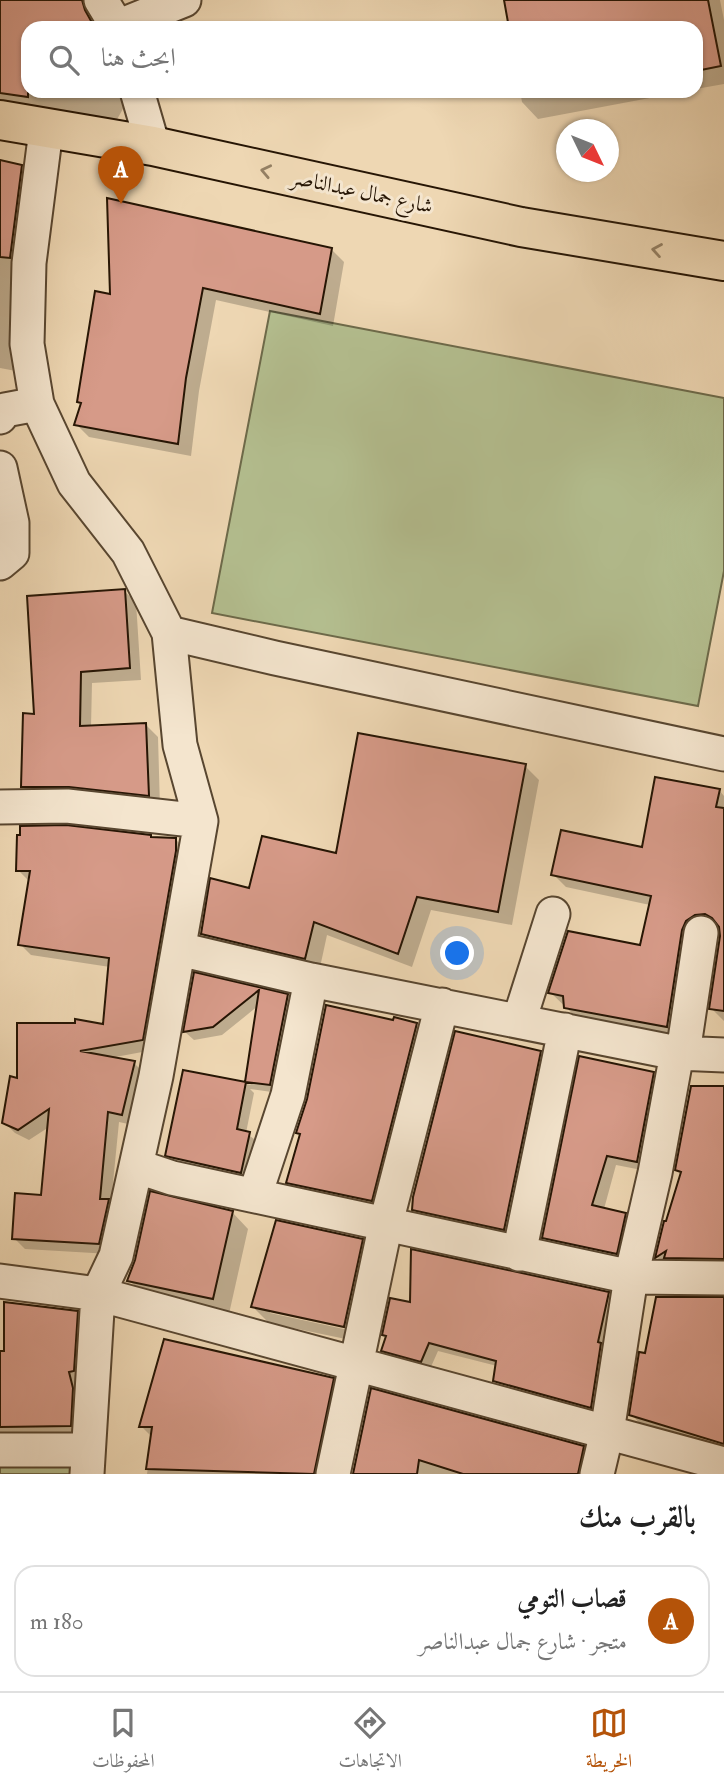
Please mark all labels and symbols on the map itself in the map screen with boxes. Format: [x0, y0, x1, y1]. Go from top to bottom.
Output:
north arrow [556, 119, 619, 182]
pin: A [98, 146, 144, 204]
street label: شارع جمال عبدالناصر [286, 163, 435, 224]
one-way arrow [260, 164, 272, 179]
one-way arrow [651, 244, 663, 259]
your location [440, 936, 474, 970]

